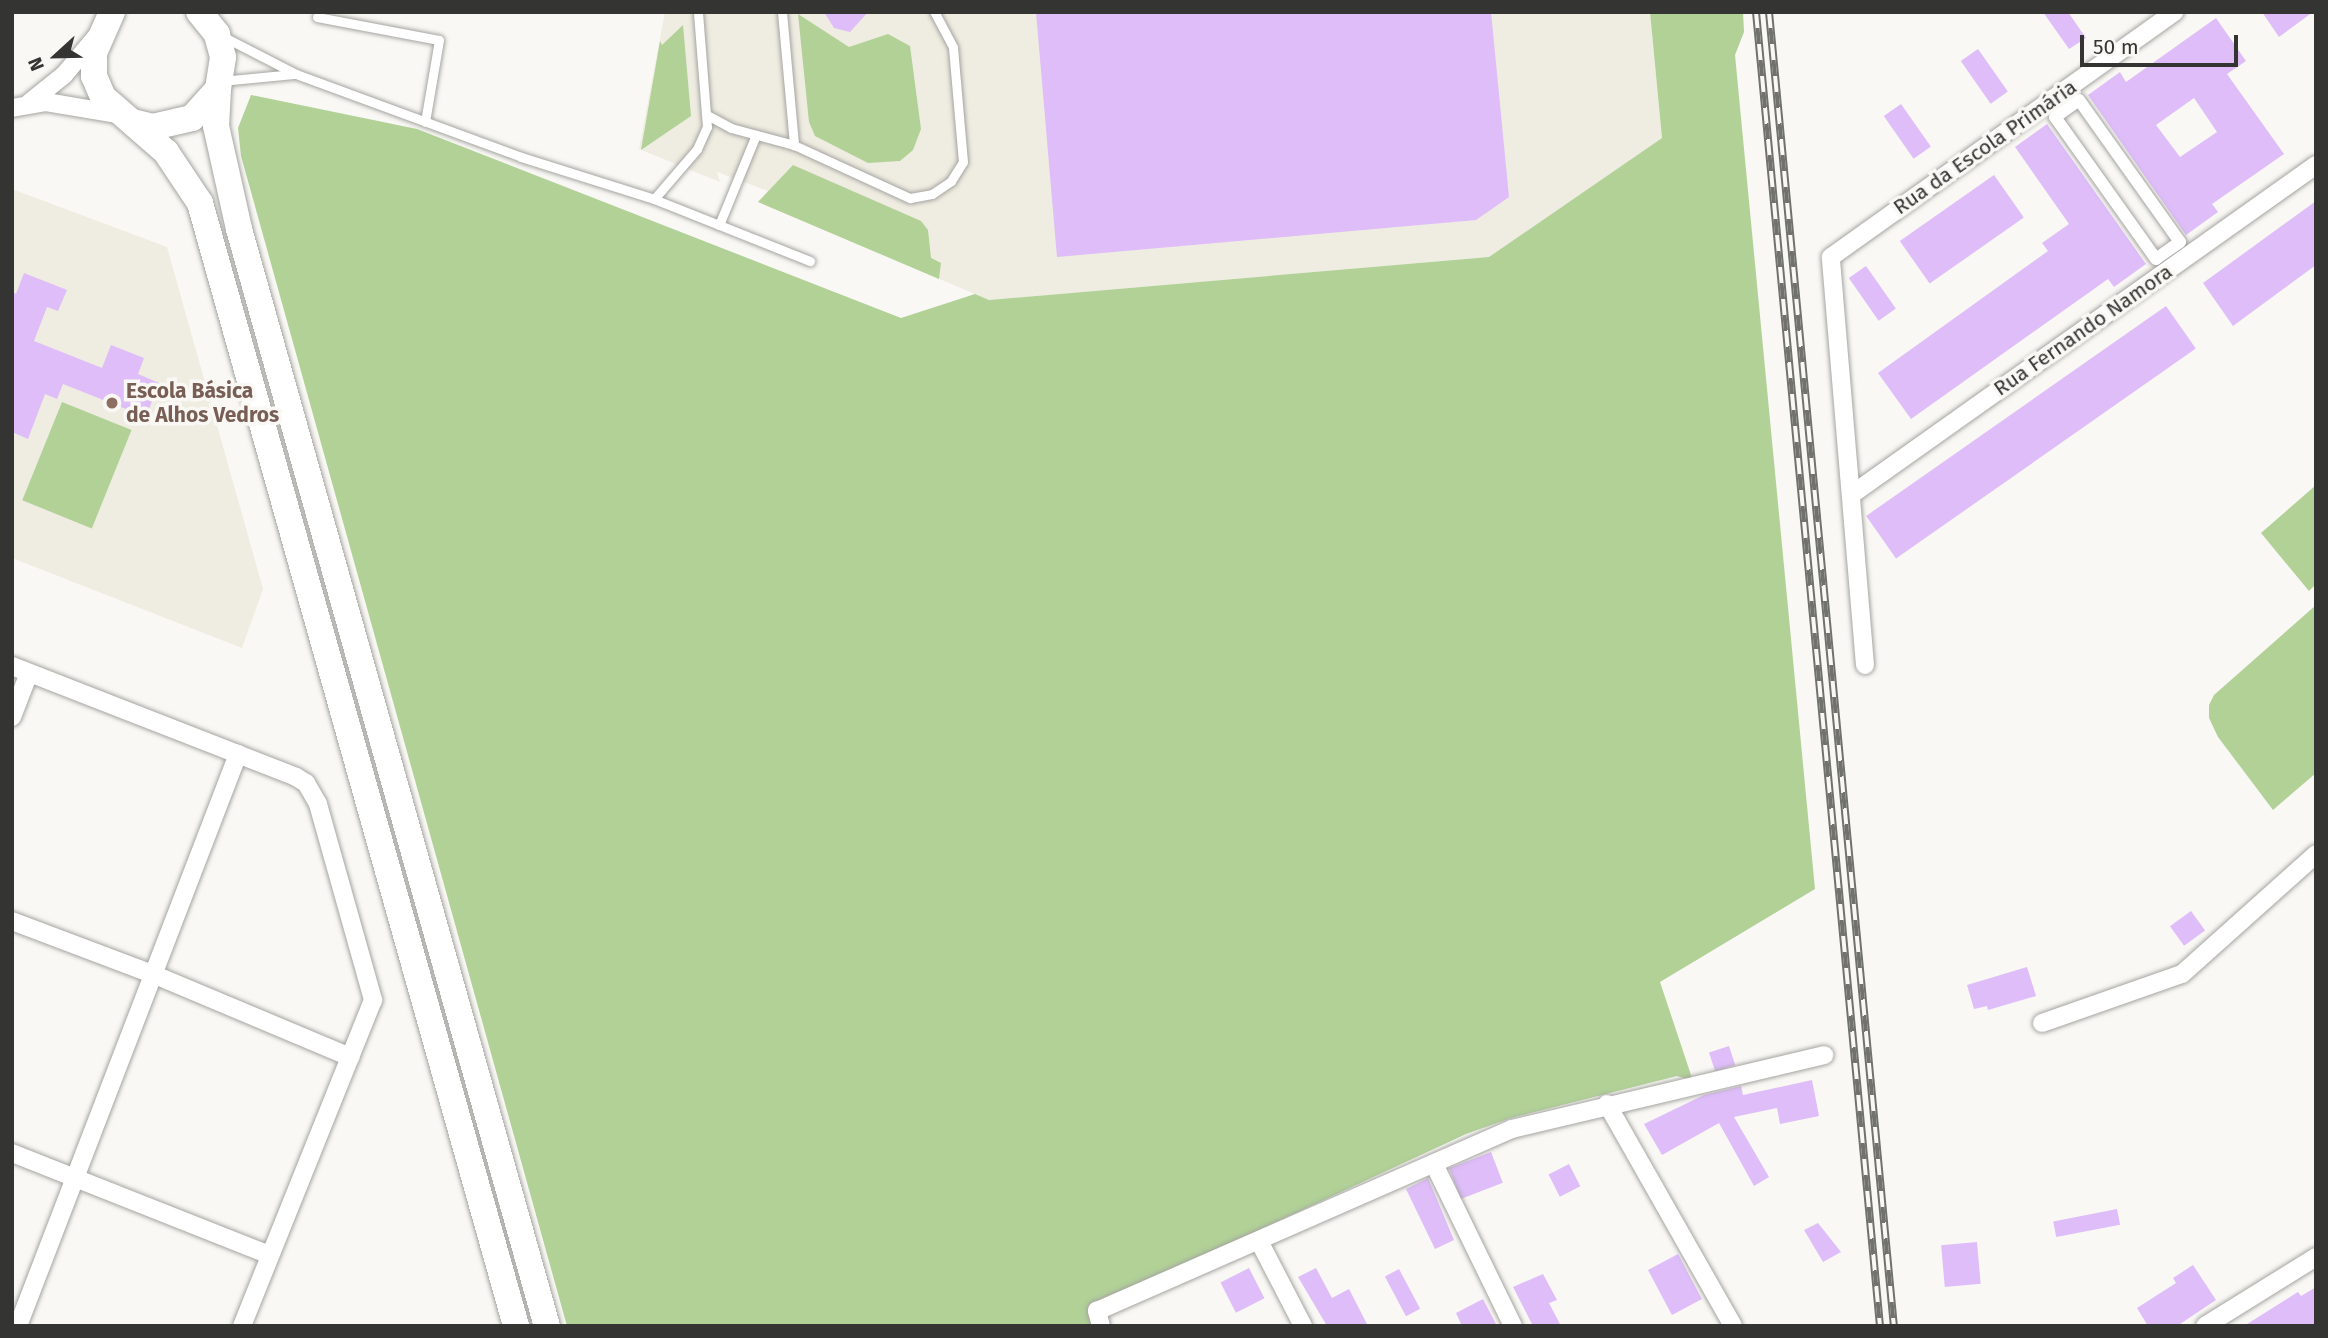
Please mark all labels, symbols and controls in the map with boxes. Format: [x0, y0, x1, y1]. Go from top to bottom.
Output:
north arrow [21, 21, 91, 91]
scale bar [2083, 21, 2240, 65]
text: 50 m [2093, 34, 2139, 60]
text: N [23, 54, 49, 74]
street label: Rua da Escola Primária [1888, 74, 2082, 220]
street label: Rua Fernando Namora [1989, 259, 2177, 401]
place label: Escola Básica de Alhos Vedros [126, 378, 279, 428]
marker: Escola Básica de Alhos Vedros [104, 395, 120, 411]

